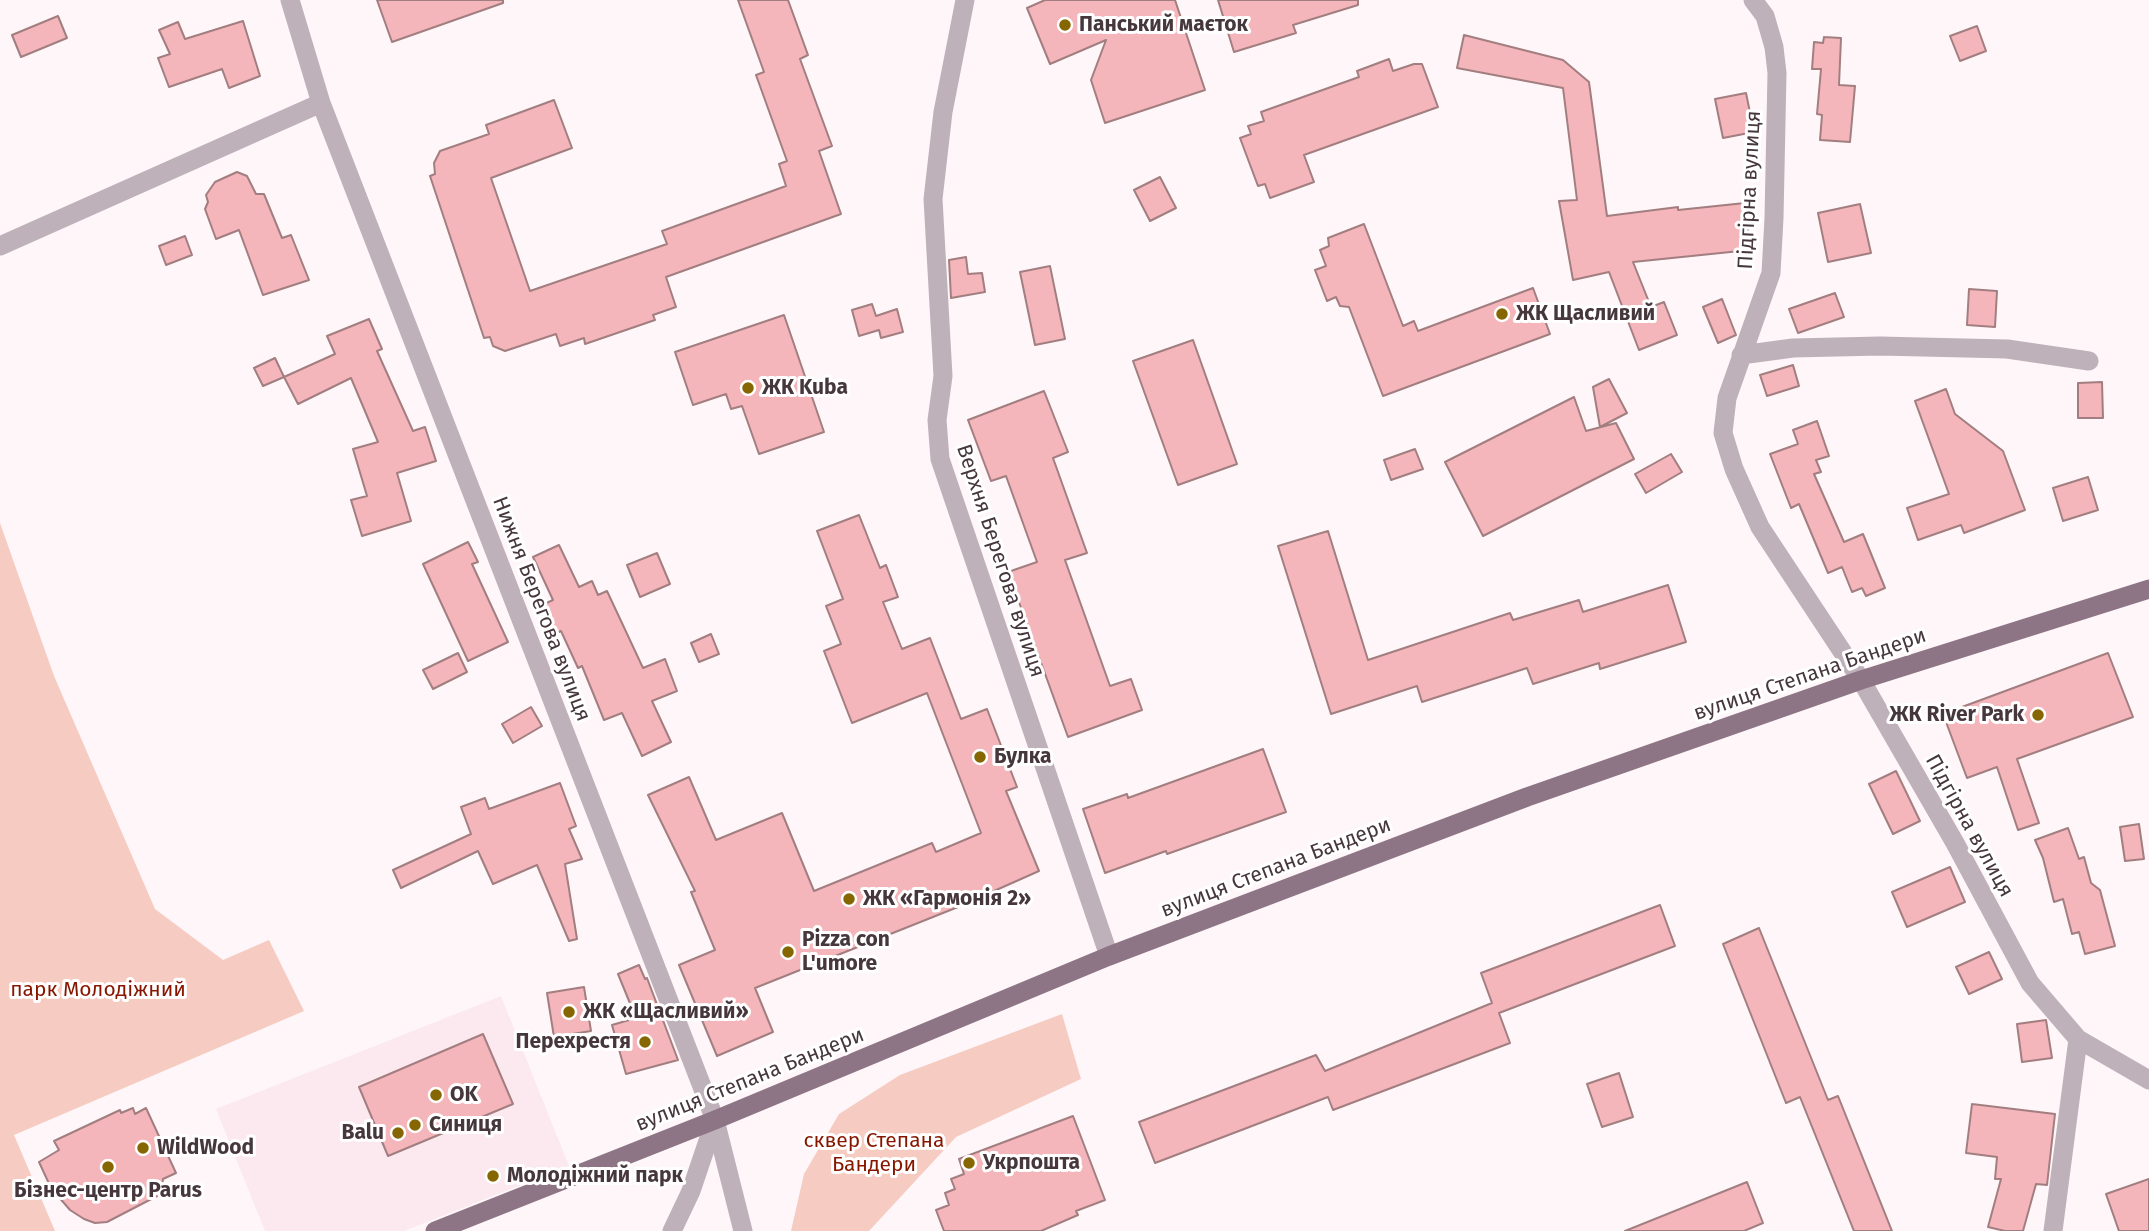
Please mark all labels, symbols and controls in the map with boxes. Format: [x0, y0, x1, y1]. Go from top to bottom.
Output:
place label: Панський маєток [1079, 12, 1248, 38]
marker: Панський маєток [1057, 17, 1073, 33]
street label: Підгірна вулиця [1733, 110, 1767, 270]
place label: ЖК Щасливий [1516, 301, 1655, 327]
marker: ЖК Щасливий [1494, 306, 1510, 322]
place label: ЖК Kuba [762, 375, 848, 401]
marker: ЖК Kuba [740, 380, 756, 396]
street label: Верхня Берегова вулиця [950, 441, 1050, 681]
street label: Нижня Берегова вулиця [486, 493, 596, 725]
street label: вулиця Степана Бандери [1690, 623, 1930, 727]
place label: ЖК River Park [1889, 702, 2024, 728]
marker: ЖК River Park [2030, 707, 2046, 723]
place label: Булка [994, 744, 1052, 770]
marker: Булка [972, 749, 988, 765]
street label: Підгірна вулиця [1919, 750, 2019, 902]
street label: вулиця Степана Бандери [1157, 812, 1395, 924]
place label: ЖК «Гармонія 2» [863, 886, 1031, 912]
marker: ЖК «Гармонія 2» [841, 891, 857, 907]
place label: Pizza con L'umore [802, 927, 890, 977]
marker: Pizza con L'umore [780, 944, 796, 960]
park label: парк Молодіжний [10, 977, 186, 1003]
place label: ЖК «Щасливий» [583, 999, 749, 1025]
marker: ЖК «Щасливий» [561, 1004, 577, 1020]
street label: вулиця Степана Бандери [632, 1023, 868, 1137]
place label: Перехрестя [515, 1029, 631, 1055]
marker: Перехрестя [637, 1034, 653, 1050]
place label: OK [450, 1082, 478, 1108]
marker: OK [428, 1087, 444, 1103]
place label: Синиця [429, 1112, 502, 1138]
marker: Синиця [407, 1117, 423, 1133]
place label: Balu [341, 1120, 384, 1146]
marker: Balu [390, 1125, 406, 1141]
park label: сквер Степана Бандери [804, 1128, 944, 1178]
place label: WildWood [157, 1135, 254, 1161]
marker: WildWood [135, 1140, 151, 1156]
place label: Укрпошта [983, 1150, 1080, 1176]
marker: Укрпошта [961, 1155, 977, 1171]
marker: Бізнес-центр Parus [100, 1159, 116, 1175]
place label: Молодіжний парк [507, 1163, 683, 1189]
marker: Молодіжний парк [485, 1168, 501, 1184]
place label: Бізнес-центр Parus [14, 1178, 202, 1204]

